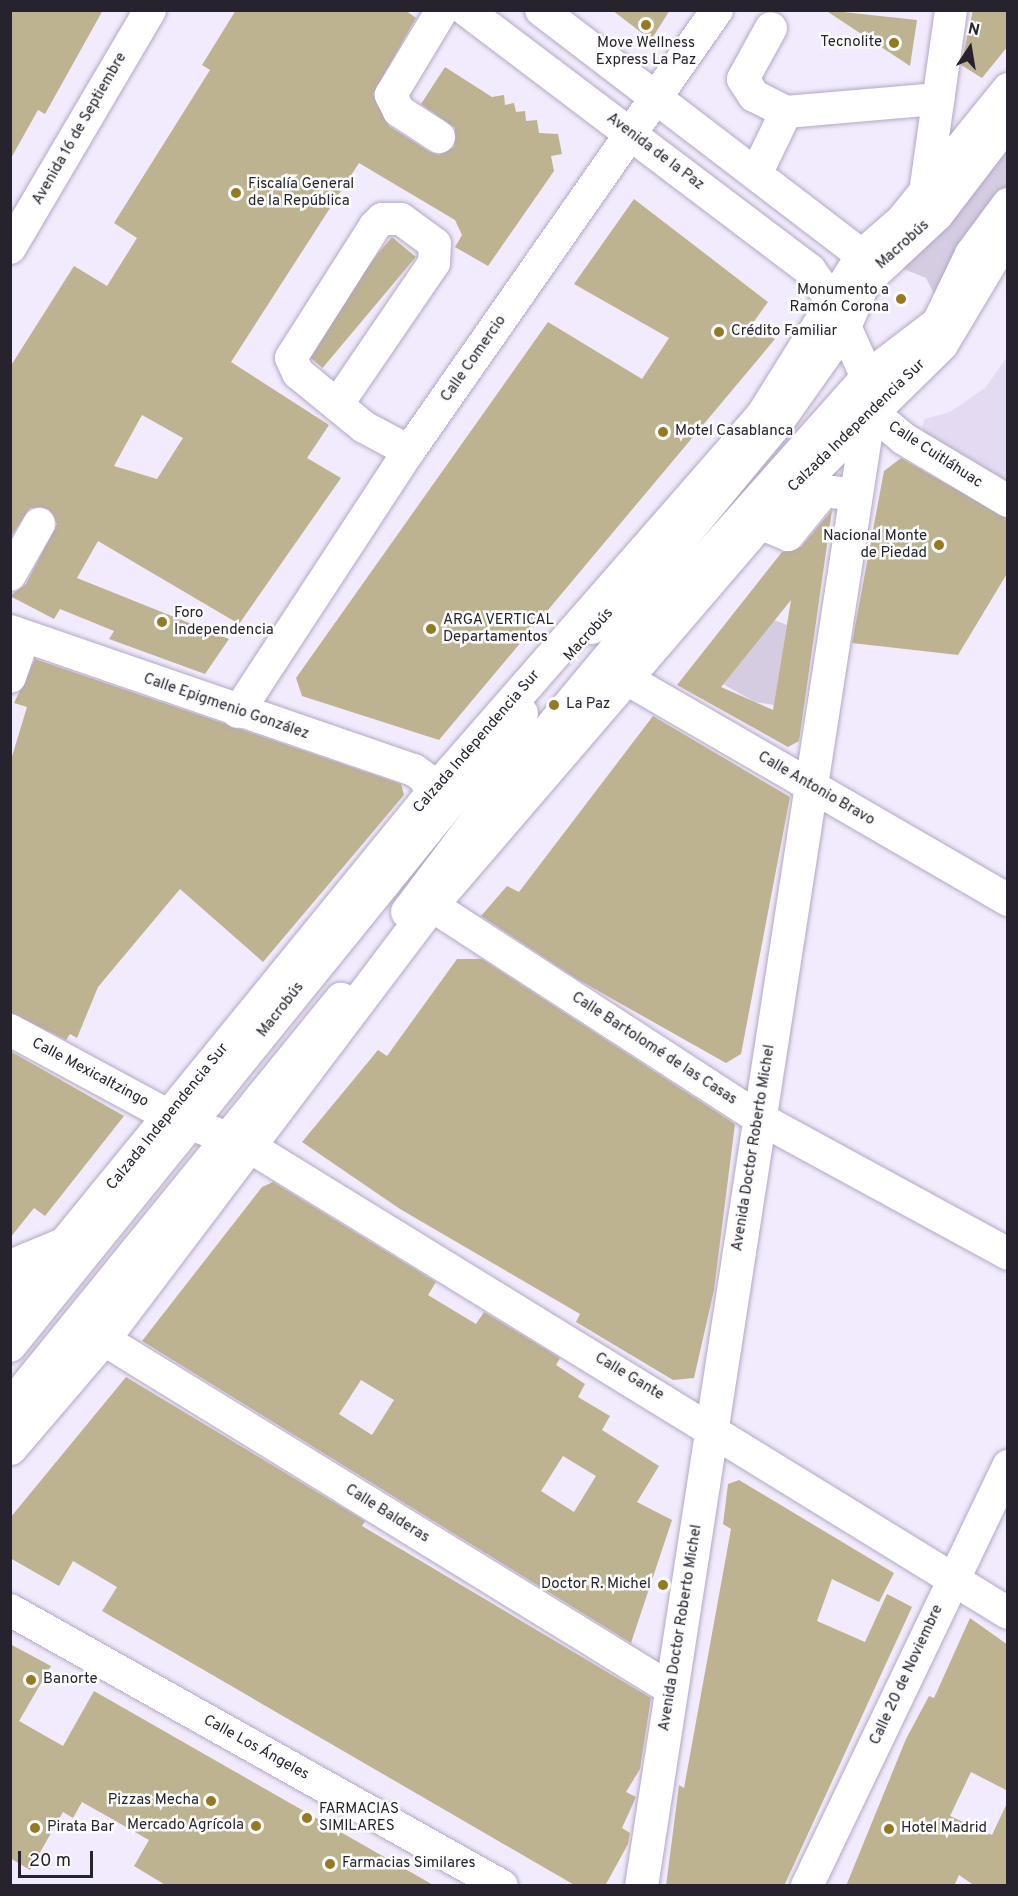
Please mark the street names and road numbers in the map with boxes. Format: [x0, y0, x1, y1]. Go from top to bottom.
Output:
street label: Avenida 16 de Septiembre [29, 50, 131, 208]
street label: Avenida de la Paz [603, 110, 707, 194]
street label: Macrobús [873, 217, 933, 273]
street label: Calle Comercio [438, 312, 510, 406]
street label: Calzada Independencia Sur [785, 356, 929, 496]
street label: Calle Cuitláhuac [884, 418, 986, 492]
street label: Macrobús [561, 605, 617, 665]
street label: Calzada Independencia Sur [410, 667, 544, 817]
street label: Calle Epigmenio González [141, 670, 311, 744]
street label: Calle Antonio Bravo [754, 748, 878, 830]
street label: Macrobús [254, 979, 308, 1041]
street label: Calle Bartolomé de las Casas [568, 989, 740, 1109]
street label: Calle Mexicaltzingo [28, 1035, 152, 1111]
street label: Calzada Independencia Sur [103, 1040, 233, 1194]
street label: Avenida Doctor Roberto Michel [729, 1043, 779, 1253]
street label: Calle Gante [591, 1349, 667, 1405]
street label: Calle Balderas [342, 1481, 432, 1547]
street label: Avenida Doctor Roberto Michel [656, 1523, 706, 1733]
street label: Calle 20 de Noviembre [867, 1602, 947, 1748]
street label: Calle Los Ángeles [200, 1711, 312, 1785]

